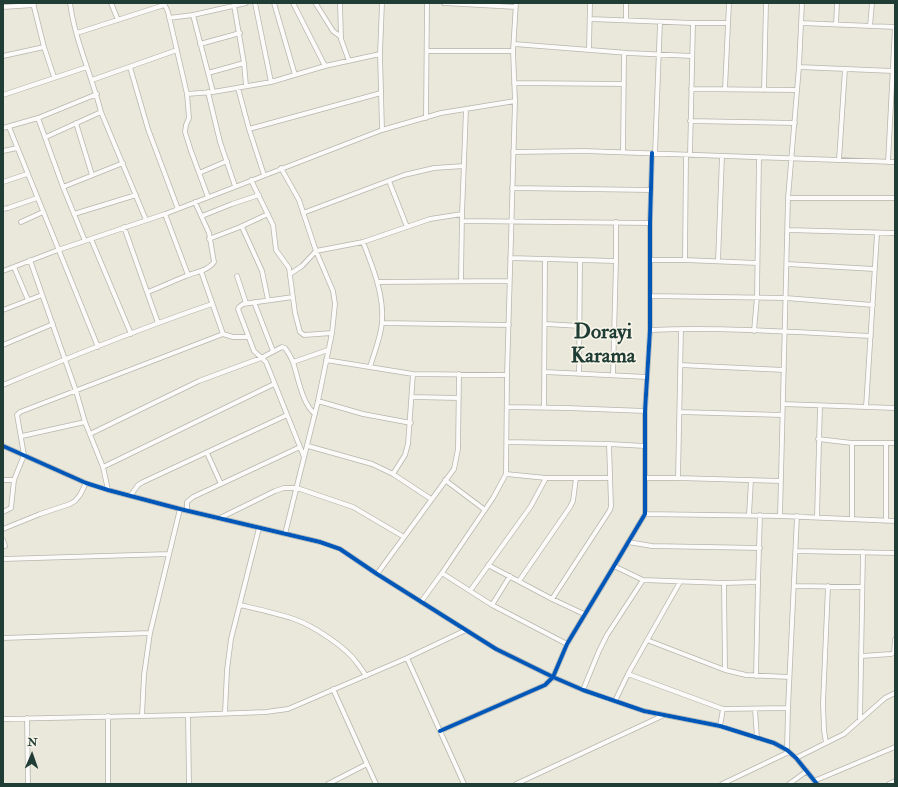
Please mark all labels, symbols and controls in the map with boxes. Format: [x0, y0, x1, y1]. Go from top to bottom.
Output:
district label: Dorayi Karama [571, 320, 635, 370]
north arrow [12, 735, 52, 775]
text: N [27, 736, 38, 749]

